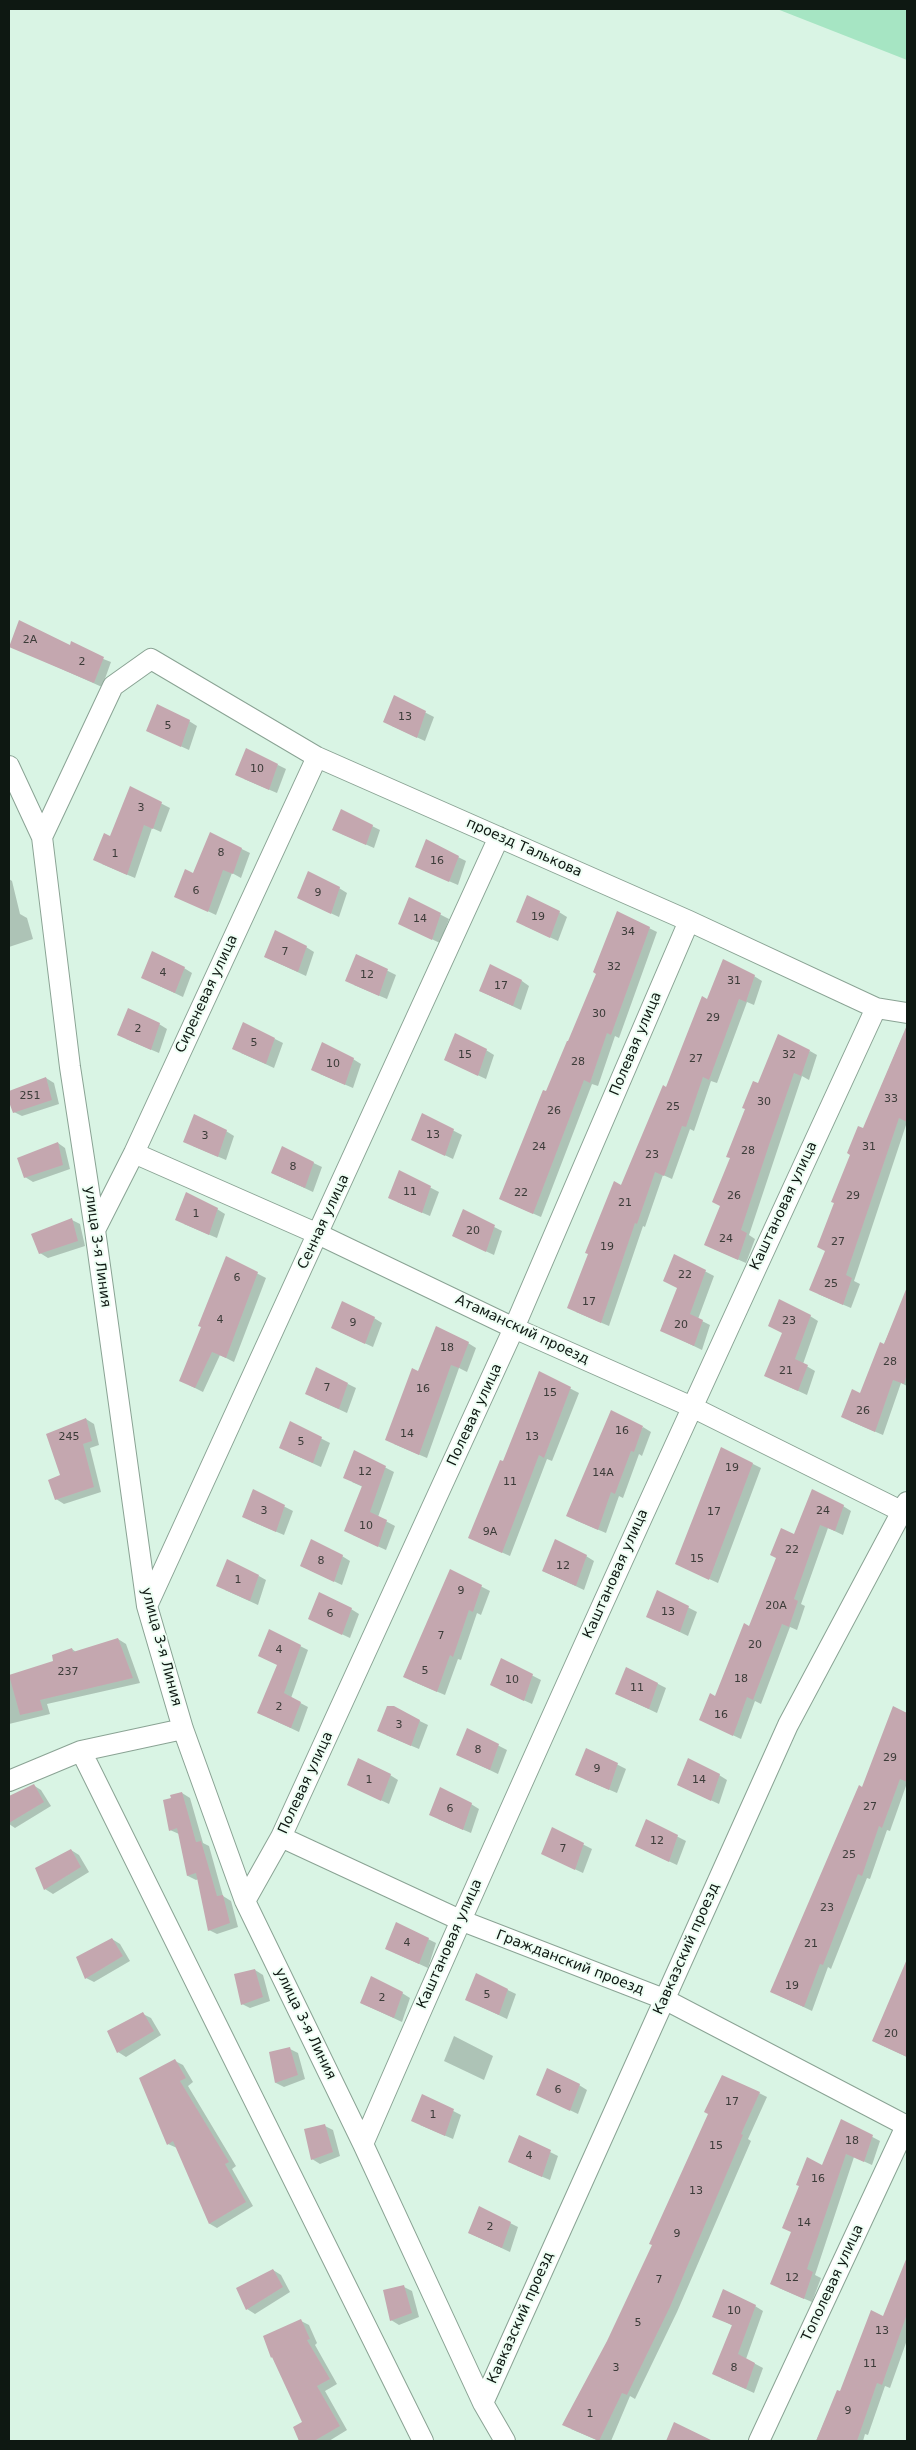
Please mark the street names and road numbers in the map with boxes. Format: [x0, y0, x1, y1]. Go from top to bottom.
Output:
street label: проезд Талькова [463, 815, 585, 881]
street label: Сиреневая улица [172, 932, 242, 1056]
street label: Полевая улица [607, 990, 665, 1098]
street label: Каштановая улица [747, 1139, 821, 1273]
street label: Сенная улица [295, 1172, 353, 1272]
street label: улица 3-я Линия [80, 1185, 114, 1309]
street label: Атаманский проезд [452, 1292, 592, 1368]
street label: Полевая улица [444, 1361, 506, 1469]
street label: Каштановая улица [580, 1507, 652, 1641]
street label: улица 3-я Линия [137, 1586, 185, 1708]
street label: Полевая улица [275, 1729, 337, 1837]
street label: Каштановая улица [414, 1877, 486, 2011]
street label: Кавказский проезд [650, 1881, 724, 2017]
street label: Гражданский проезд [494, 1927, 646, 1999]
street label: улица 3-я Линия [271, 1965, 339, 2083]
street label: Тополевая улица [799, 2222, 867, 2344]
street label: Кавказский проезд [484, 2250, 558, 2386]

